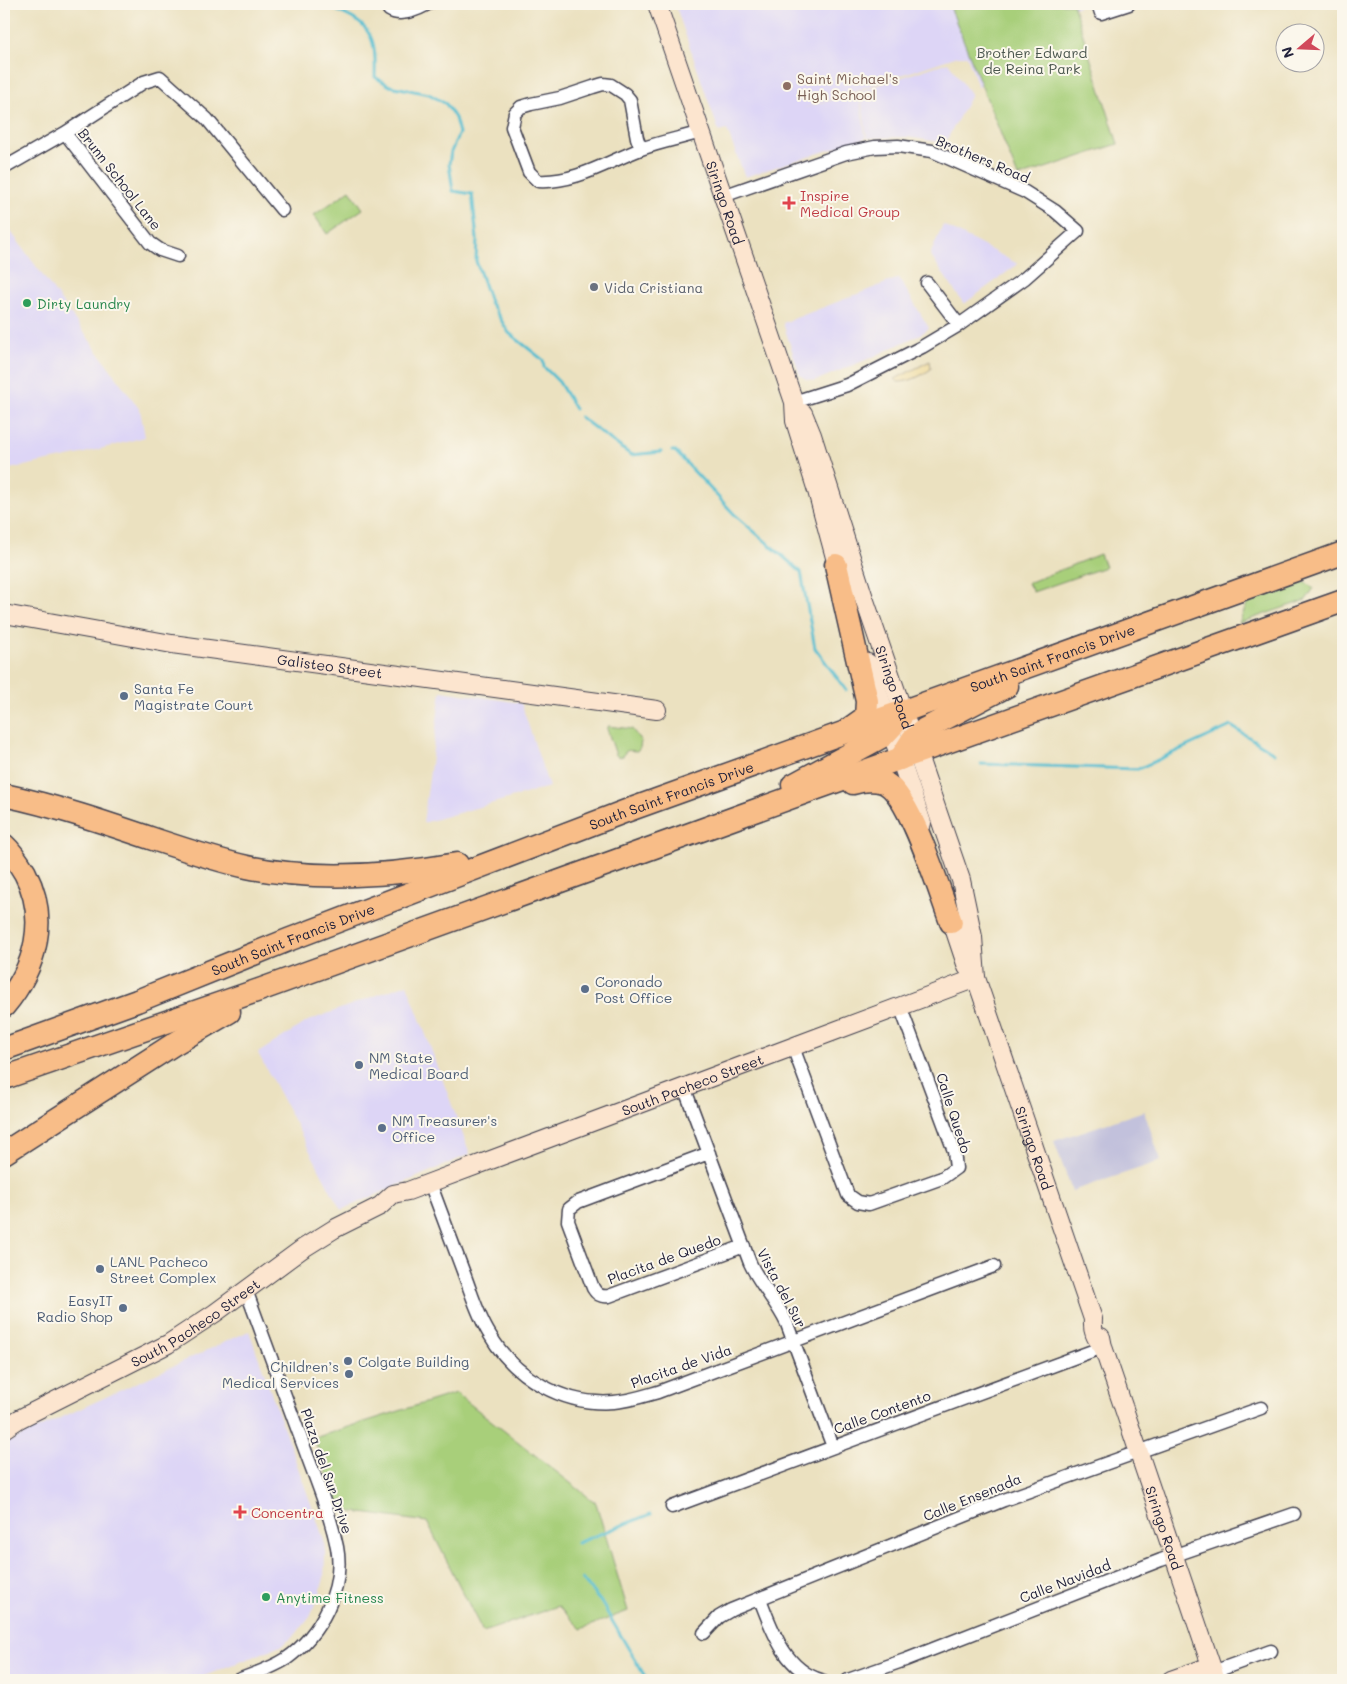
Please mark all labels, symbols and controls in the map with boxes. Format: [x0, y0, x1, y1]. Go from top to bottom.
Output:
north arrow [1274, 22, 1324, 72]
park label: Brother Edward de Reina Park [977, 43, 1087, 78]
text: N [1277, 44, 1298, 61]
place label: Saint Michael's High School [797, 69, 899, 104]
marker: Saint Michael's High School [781, 80, 793, 92]
street label: Brunn School Lane [74, 124, 166, 234]
street label: Brothers Road [933, 131, 1033, 187]
street label: Siringo Road [702, 158, 749, 247]
place label: Inspire Medical Group [800, 186, 900, 221]
marker: Inspire Medical Group [782, 196, 796, 210]
place label: Vida Cristiana [604, 278, 703, 297]
marker: Vida Cristiana [588, 281, 600, 293]
place label: Dirty Laundry [37, 294, 131, 313]
marker: Dirty Laundry [21, 297, 33, 309]
street label: South Saint Francis Drive [967, 619, 1137, 696]
street label: Siringo Road [871, 643, 918, 731]
street label: Galisteo Street [276, 649, 384, 682]
place label: Santa Fe Magistrate Court [134, 679, 253, 714]
marker: Santa Fe Magistrate Court [118, 690, 130, 702]
street label: South Saint Francis Drive [586, 756, 756, 834]
street label: South Saint Francis Drive [208, 898, 377, 980]
place label: Coronado Post Office [595, 972, 672, 1007]
marker: Coronado Post Office [579, 983, 591, 995]
place label: NM State Medical Board [369, 1048, 469, 1083]
street label: South Pacheco Street [619, 1049, 766, 1120]
marker: NM State Medical Board [353, 1059, 365, 1071]
street label: Calle Quedo [932, 1070, 976, 1156]
street label: Siringo Road [1011, 1104, 1057, 1192]
place label: NM Treasurer's Office [392, 1111, 497, 1146]
marker: NM Treasurer's Office [376, 1122, 388, 1134]
street label: Placita de Quedo [605, 1230, 723, 1288]
street label: Vista del Sur [753, 1245, 811, 1331]
place label: LANL Pacheco Street Complex [110, 1252, 216, 1287]
marker: LANL Pacheco Street Complex [94, 1263, 106, 1275]
street label: South Pacheco Street [127, 1274, 263, 1371]
place label: EasyIT Radio Shop [37, 1291, 113, 1326]
marker: EasyIT Radio Shop [117, 1302, 129, 1314]
street label: Placita de Vida [628, 1340, 734, 1392]
place label: Colgate Building [358, 1352, 469, 1371]
marker: Colgate Building [342, 1355, 354, 1367]
place label: Children’s Medical Services [222, 1357, 339, 1392]
marker: Children’s Medical Services [343, 1368, 355, 1380]
street label: Calle Contento [831, 1386, 933, 1438]
street label: Plaza del Sur Drive [297, 1406, 357, 1536]
street label: Calle Ensenada [920, 1469, 1024, 1525]
street label: Siringo Road [1141, 1483, 1187, 1572]
place label: Concentra [251, 1503, 324, 1522]
marker: Concentra [233, 1505, 247, 1519]
street label: Calle Navidad [1017, 1555, 1113, 1607]
place label: Anytime Fitness [276, 1588, 384, 1607]
marker: Anytime Fitness [260, 1591, 272, 1603]

